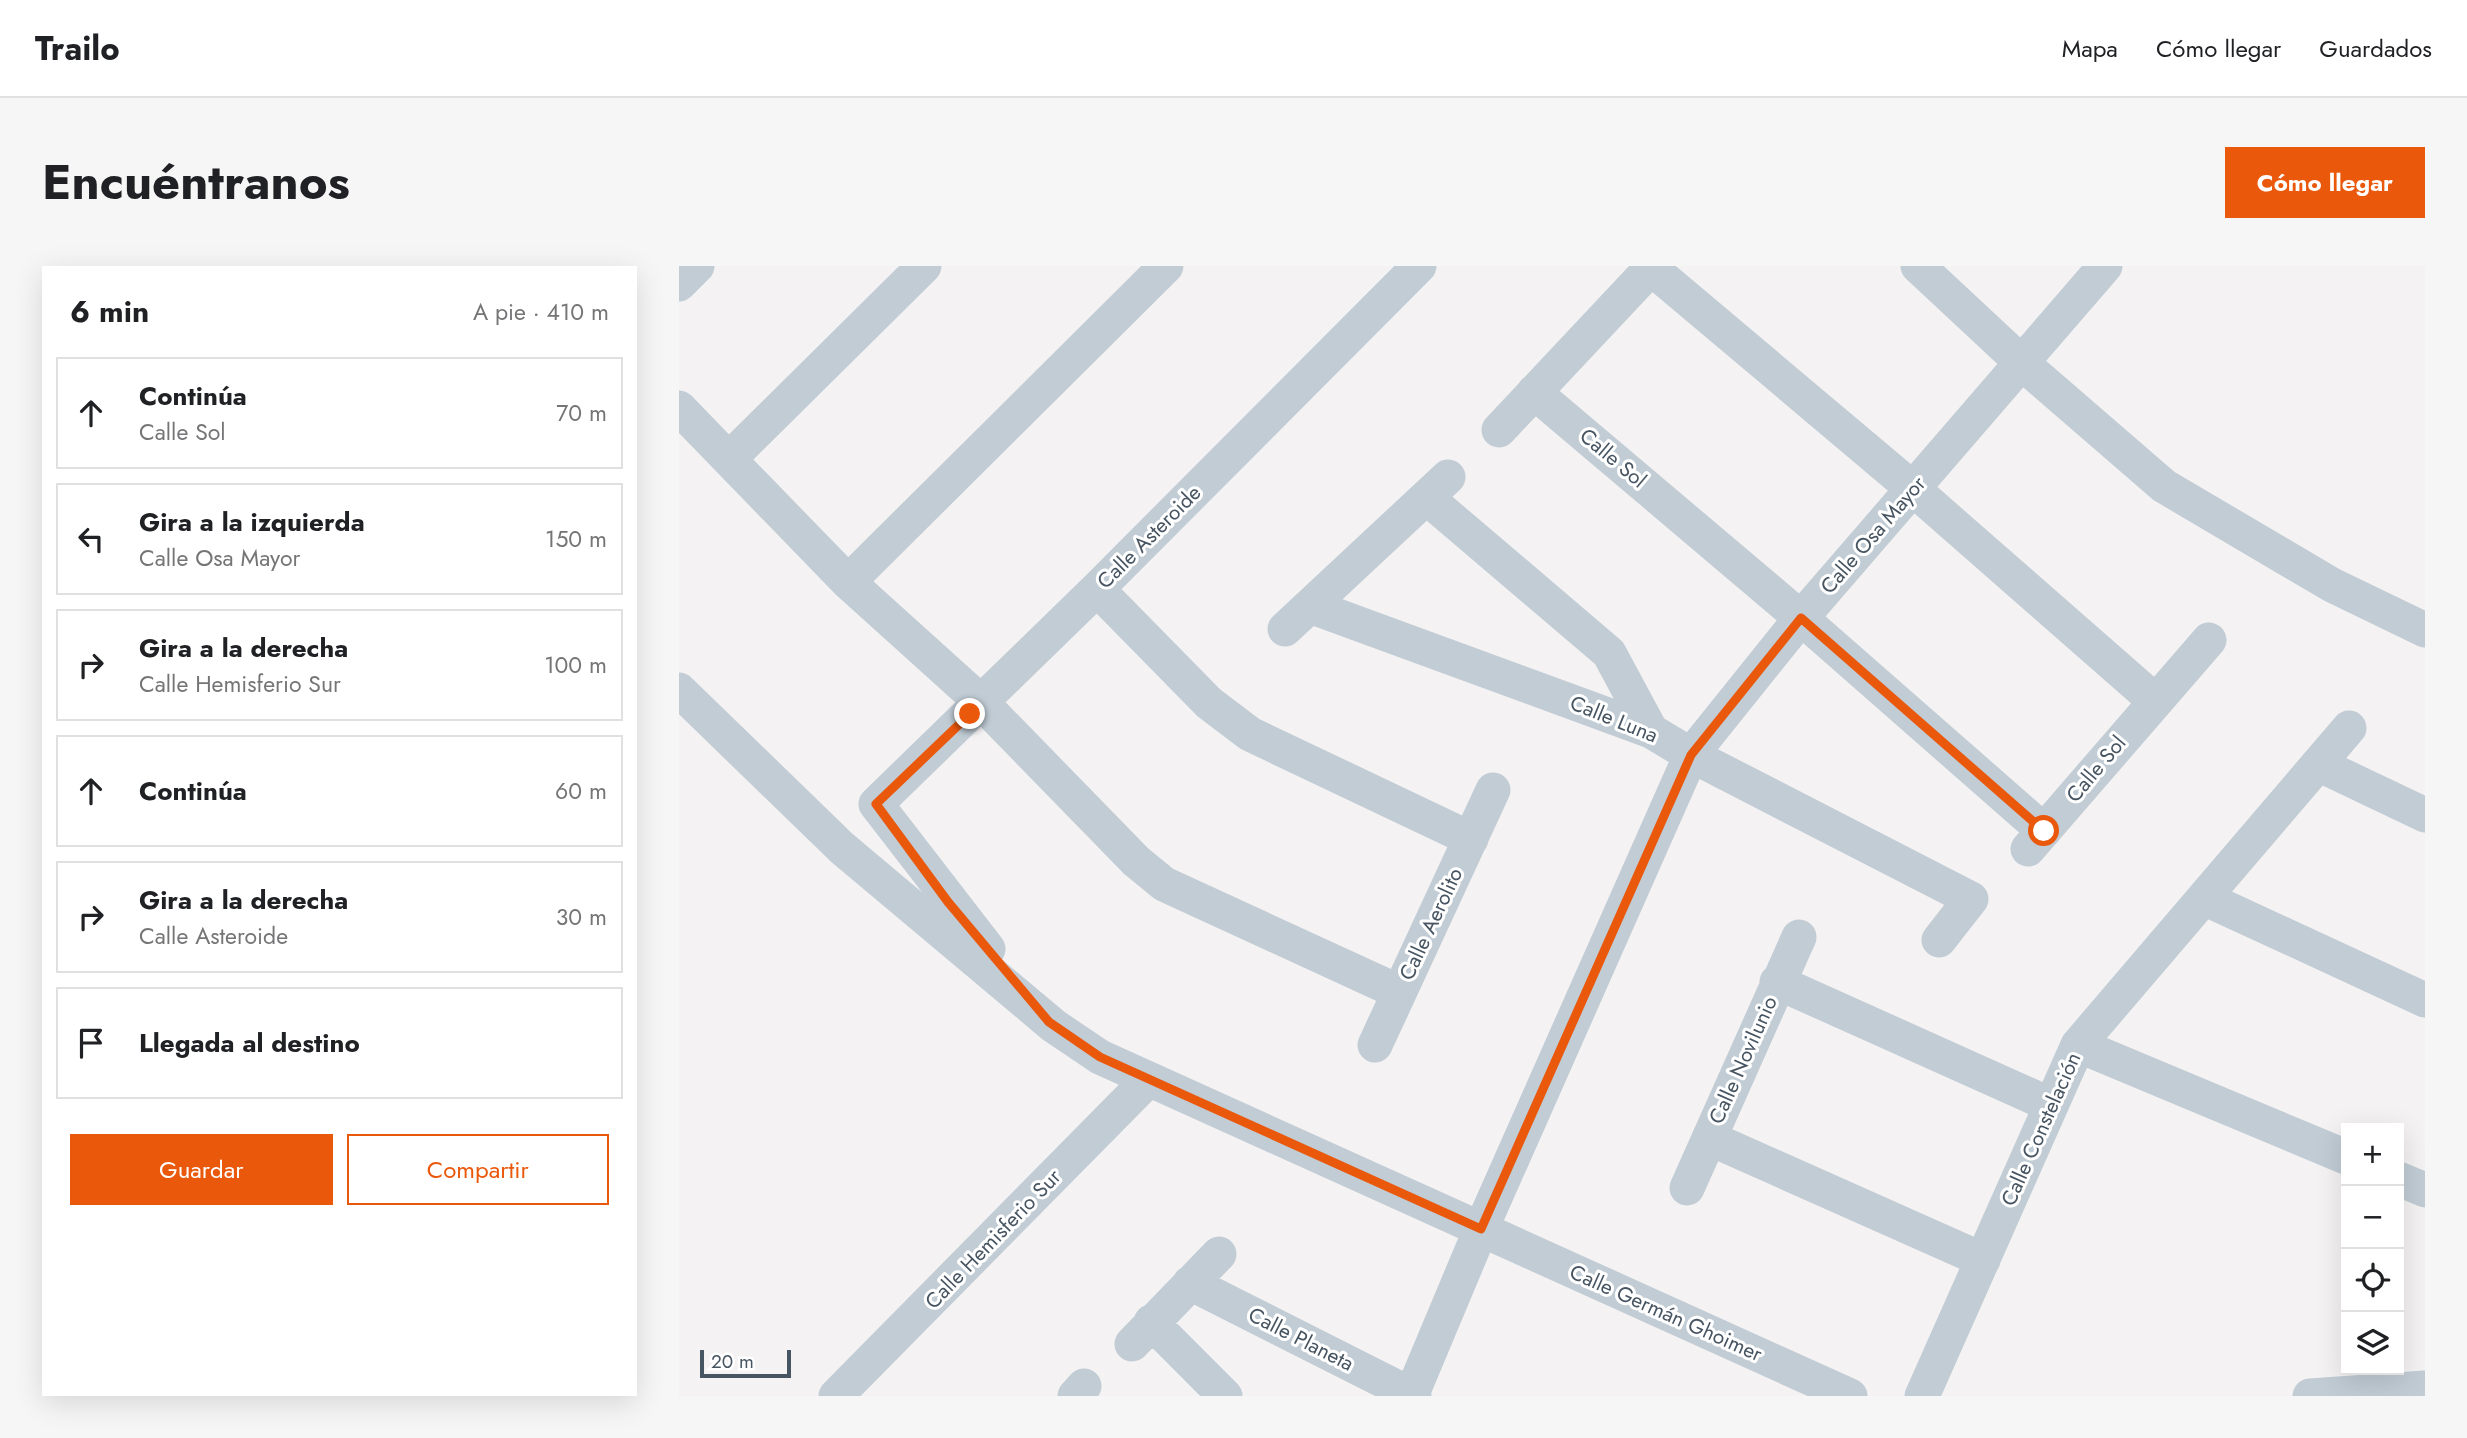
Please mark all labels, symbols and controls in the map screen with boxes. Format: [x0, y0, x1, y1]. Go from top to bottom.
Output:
text: Trailo [35, 25, 120, 72]
text: Mapa [2062, 31, 2118, 66]
text: Cómo llegar [2156, 31, 2281, 66]
text: Guardados [2319, 31, 2432, 66]
text: Encuéntranos [42, 147, 350, 217]
button: Cómo llegar [2225, 147, 2425, 218]
text: 6 min [70, 290, 149, 333]
text: A pie · 410 m [473, 295, 609, 329]
text: Continúa [139, 377, 247, 415]
icon: ahead [72, 394, 110, 432]
text: 70 m [556, 396, 607, 430]
text: Calle Sol [139, 415, 226, 449]
street label: Calle Sol [1573, 421, 1653, 495]
street label: Calle Osa Mayor [1813, 469, 1933, 600]
street label: Calle Asteroide [1090, 478, 1208, 596]
text: Gira a la izquierda [139, 503, 365, 541]
icon: left [72, 520, 110, 558]
text: 150 m [545, 522, 607, 556]
text: Calle Osa Mayor [139, 541, 300, 575]
text: Gira a la derecha [139, 629, 348, 667]
icon: right [72, 646, 110, 684]
text: 100 m [544, 648, 607, 682]
text: Calle Hemisferio Sur [139, 667, 341, 701]
street label: Calle Luna [1566, 688, 1662, 750]
route end [954, 698, 985, 729]
street label: Calle Sol [2059, 729, 2133, 809]
icon: ahead [72, 772, 110, 810]
text: Continúa [139, 772, 247, 810]
text: 60 m [555, 774, 607, 808]
route start [2028, 815, 2059, 846]
street label: Calle Aerolito [1392, 863, 1470, 985]
text: Gira a la derecha [139, 881, 348, 919]
icon: right [72, 898, 110, 936]
text: 30 m [556, 900, 607, 934]
text: Calle Asteroide [139, 919, 288, 953]
street label: Calle Novilunio [1701, 991, 1785, 1129]
icon: arrive [72, 1024, 110, 1062]
text: Llegada al destino [139, 1024, 360, 1062]
street label: Calle Constelación [1994, 1047, 2088, 1211]
map controls [2341, 1123, 2404, 1375]
button: + [2341, 1123, 2404, 1186]
button: Guardar [70, 1134, 333, 1205]
button: Compartir [347, 1134, 609, 1205]
street label: Calle Hemisferio Sur [918, 1162, 1068, 1316]
button: − [2341, 1186, 2404, 1249]
button: locate [2341, 1249, 2404, 1312]
street label: Calle Germán Ghoimer [1565, 1257, 1768, 1369]
street label: Calle Planeta [1243, 1300, 1359, 1378]
button: layers [2341, 1312, 2404, 1375]
scale bar [700, 1347, 791, 1379]
text: 20 m [711, 1348, 754, 1375]

